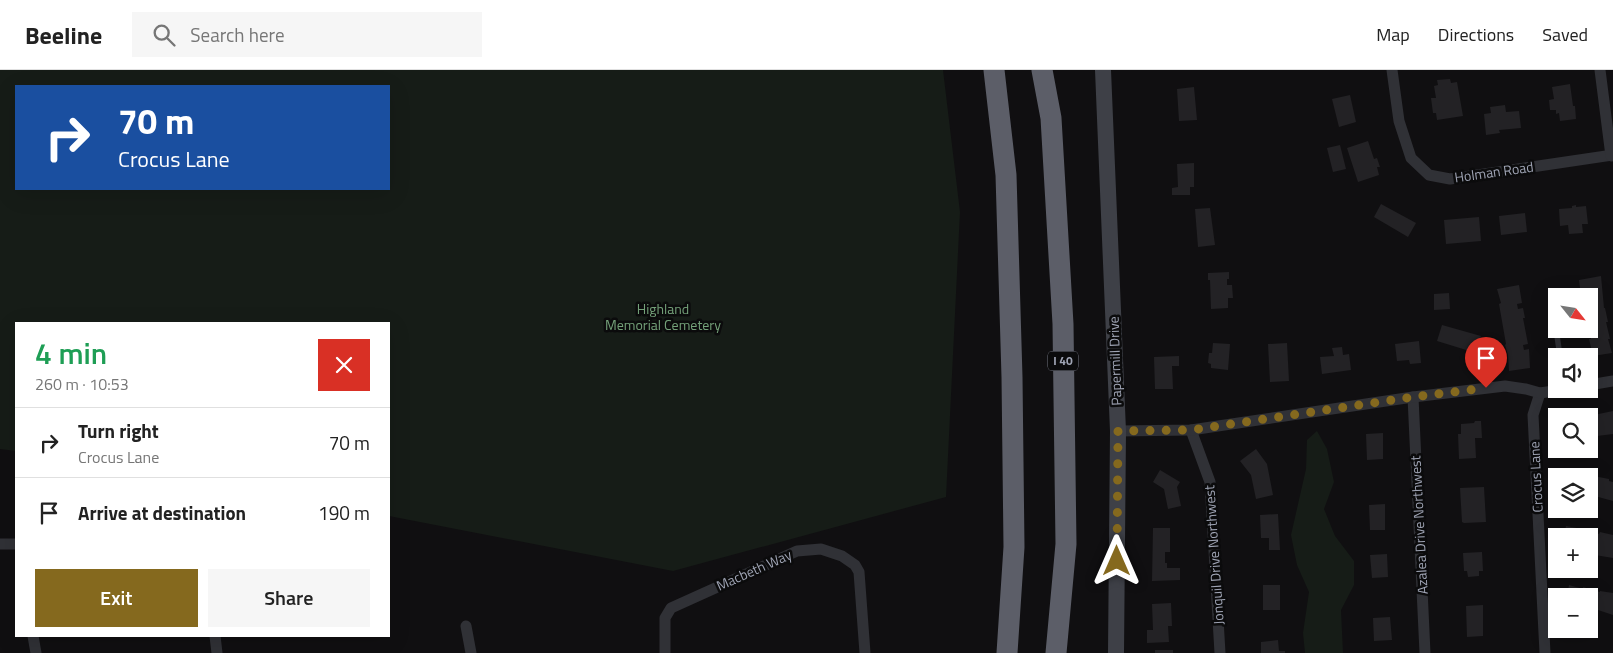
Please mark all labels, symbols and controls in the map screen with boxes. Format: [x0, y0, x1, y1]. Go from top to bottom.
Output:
search box [132, 12, 482, 57]
text: Beeline [25, 17, 102, 53]
text: Search here [190, 20, 285, 49]
icon: search [150, 21, 178, 49]
text: Map [1376, 21, 1410, 48]
text: Directions [1438, 21, 1514, 48]
text: Saved [1542, 21, 1588, 48]
text: 70 m [118, 94, 194, 148]
icon: right [35, 105, 100, 170]
text: Crocus Lane [118, 142, 230, 176]
street label: Holman Road [1453, 156, 1535, 187]
north arrow [1548, 288, 1598, 338]
map controls [1548, 288, 1598, 638]
park label: Highland Memorial Cemetery [605, 298, 721, 335]
street label: Papermill Drive [1102, 316, 1127, 406]
text: 4 min [35, 330, 107, 376]
pin [1465, 337, 1507, 388]
button: close [318, 339, 370, 391]
icon: arrive [1472, 344, 1500, 372]
button: sound [1548, 348, 1598, 398]
road number: I 40 [1048, 352, 1078, 370]
text: 260 m · 10:53 [35, 372, 129, 396]
button: search [1548, 408, 1598, 458]
text: Turn right [78, 416, 159, 445]
text: 70 m [329, 428, 370, 457]
icon: right [35, 429, 63, 457]
street label: Crocus Lane [1523, 441, 1548, 513]
text: Crocus Lane [78, 445, 159, 469]
street label: Azalea Drive Northwest [1404, 455, 1433, 595]
button: layers [1548, 468, 1598, 518]
street label: Jonquil Drive Northwest [1198, 484, 1229, 626]
text: Arrive at destination [78, 498, 246, 527]
text: 190 m [318, 498, 370, 527]
icon: arrive [35, 499, 63, 527]
button: + [1548, 528, 1598, 578]
position arrow [1090, 534, 1142, 586]
street label: Macbeth Way [713, 543, 795, 596]
button: Exit [35, 569, 198, 627]
button: Share [208, 569, 370, 627]
button: − [1548, 588, 1598, 638]

